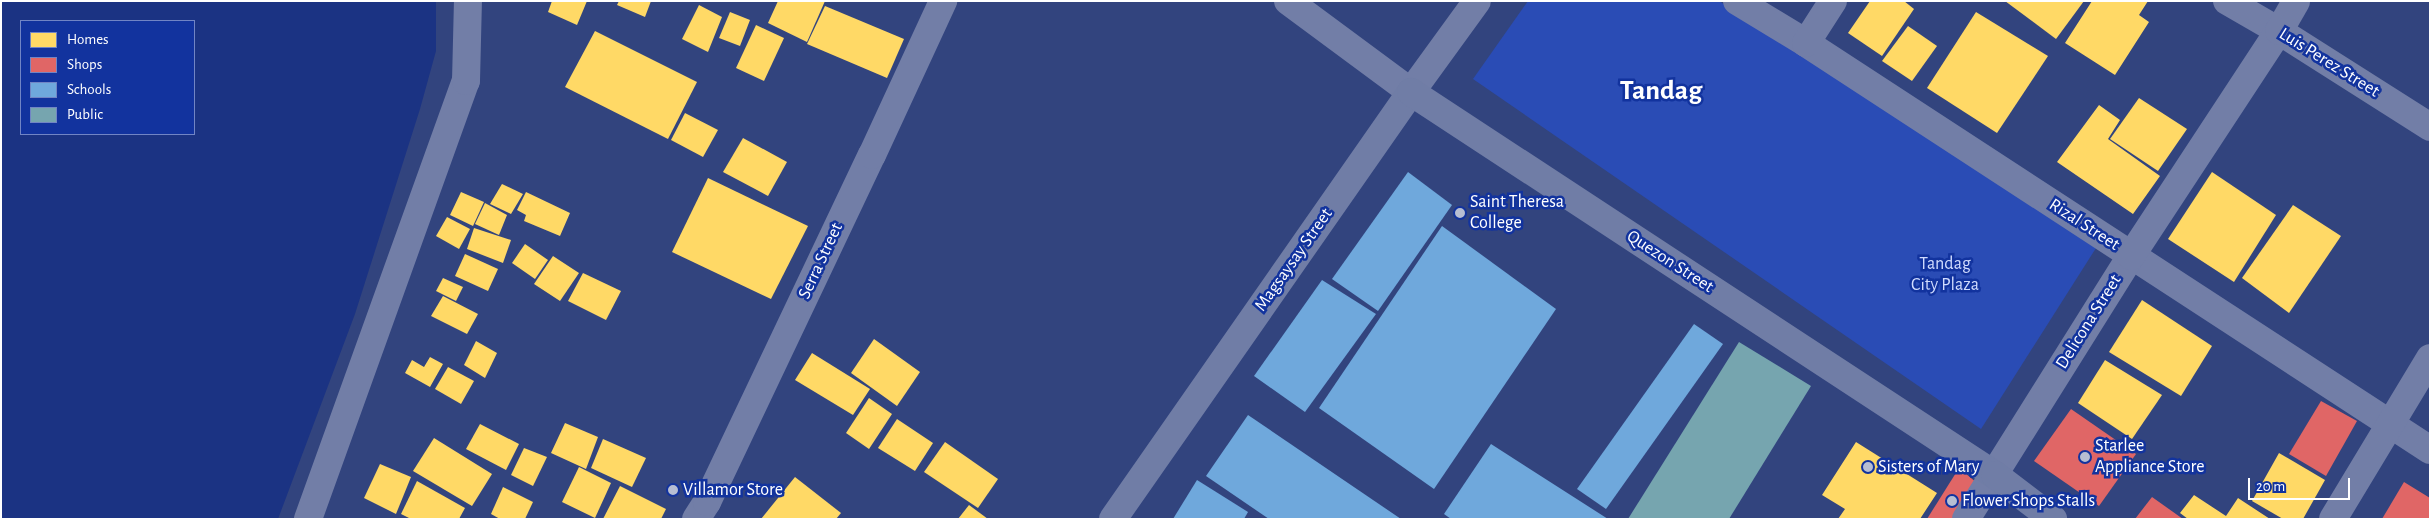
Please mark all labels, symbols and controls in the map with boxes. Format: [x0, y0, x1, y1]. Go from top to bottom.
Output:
legend [20, 20, 195, 135]
street label: Luis Perez Street [2275, 24, 2383, 102]
text: Homes [67, 32, 109, 47]
text: Shops [67, 57, 102, 72]
district label: Tandag [1620, 74, 1702, 108]
text: Schools [67, 82, 111, 97]
text: Public [67, 107, 103, 122]
place label: Saint Theresa College [1470, 192, 1564, 234]
street label: Rizal Street [2045, 194, 2123, 256]
street label: Magsaysay Street [1250, 204, 1338, 316]
marker: Saint Theresa College [1454, 207, 1466, 219]
street label: Serra Street [794, 219, 848, 303]
street label: Quezon Street [1622, 226, 1718, 298]
park label: Tandag City Plaza [1911, 254, 1979, 296]
street label: Delicona Street [2051, 271, 2127, 373]
place label: Starlee Appliance Store [2095, 436, 2205, 478]
marker: Starlee Appliance Store [2079, 451, 2091, 463]
place label: Sisters of Mary [1878, 456, 1980, 478]
marker: Sisters of Mary [1862, 461, 1874, 473]
scale bar [2251, 468, 2354, 500]
place label: Villamor Store [683, 479, 783, 501]
text: 20 m [2256, 479, 2285, 494]
marker: Villamor Store [667, 484, 679, 496]
place label: Flower Shops Stalls [1962, 490, 2095, 512]
marker: Flower Shops Stalls [1946, 495, 1958, 507]

